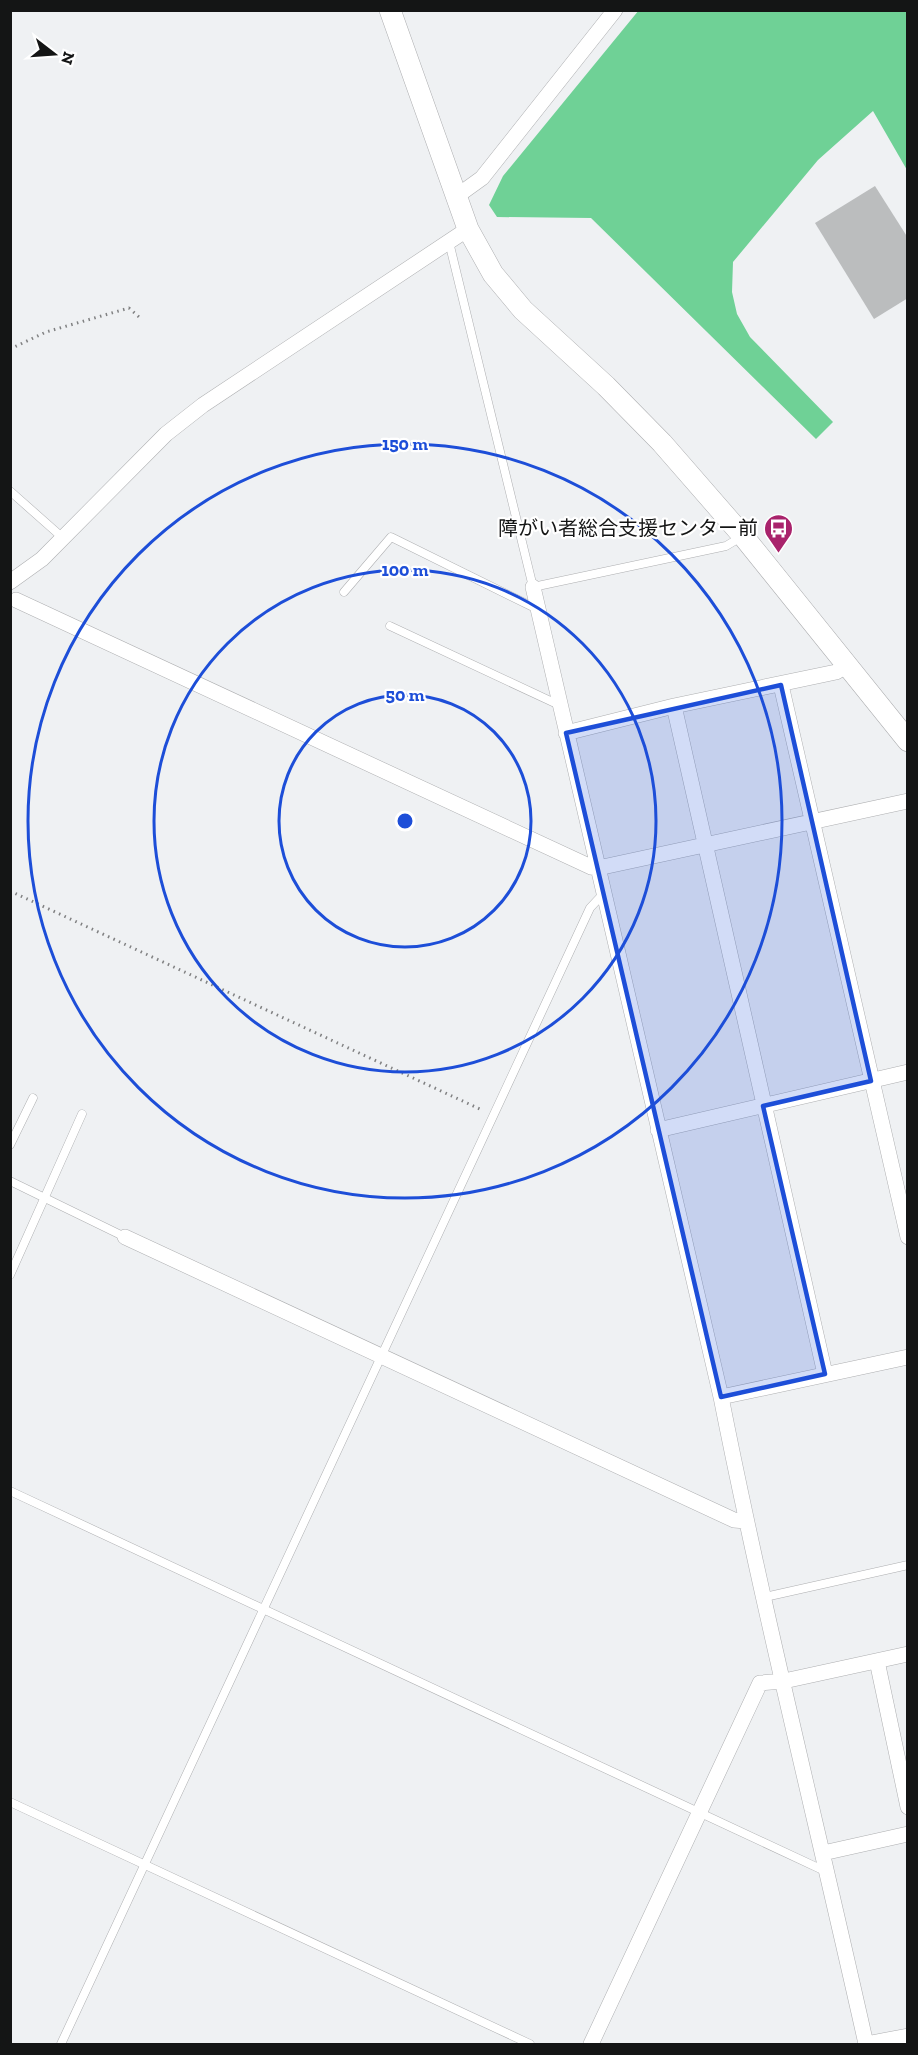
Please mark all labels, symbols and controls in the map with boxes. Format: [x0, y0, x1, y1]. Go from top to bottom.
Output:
north arrow [24, 24, 84, 84]
text: N [57, 50, 79, 67]
text: 150 m [382, 433, 428, 455]
bus stop icon: 障がい者総合支援センター前 [763, 512, 795, 554]
place label: 障がい者総合支援センター前 [498, 516, 758, 540]
text: 100 m [381, 559, 429, 581]
text: 50 m [386, 684, 425, 706]
centre of rings [395, 811, 415, 831]

